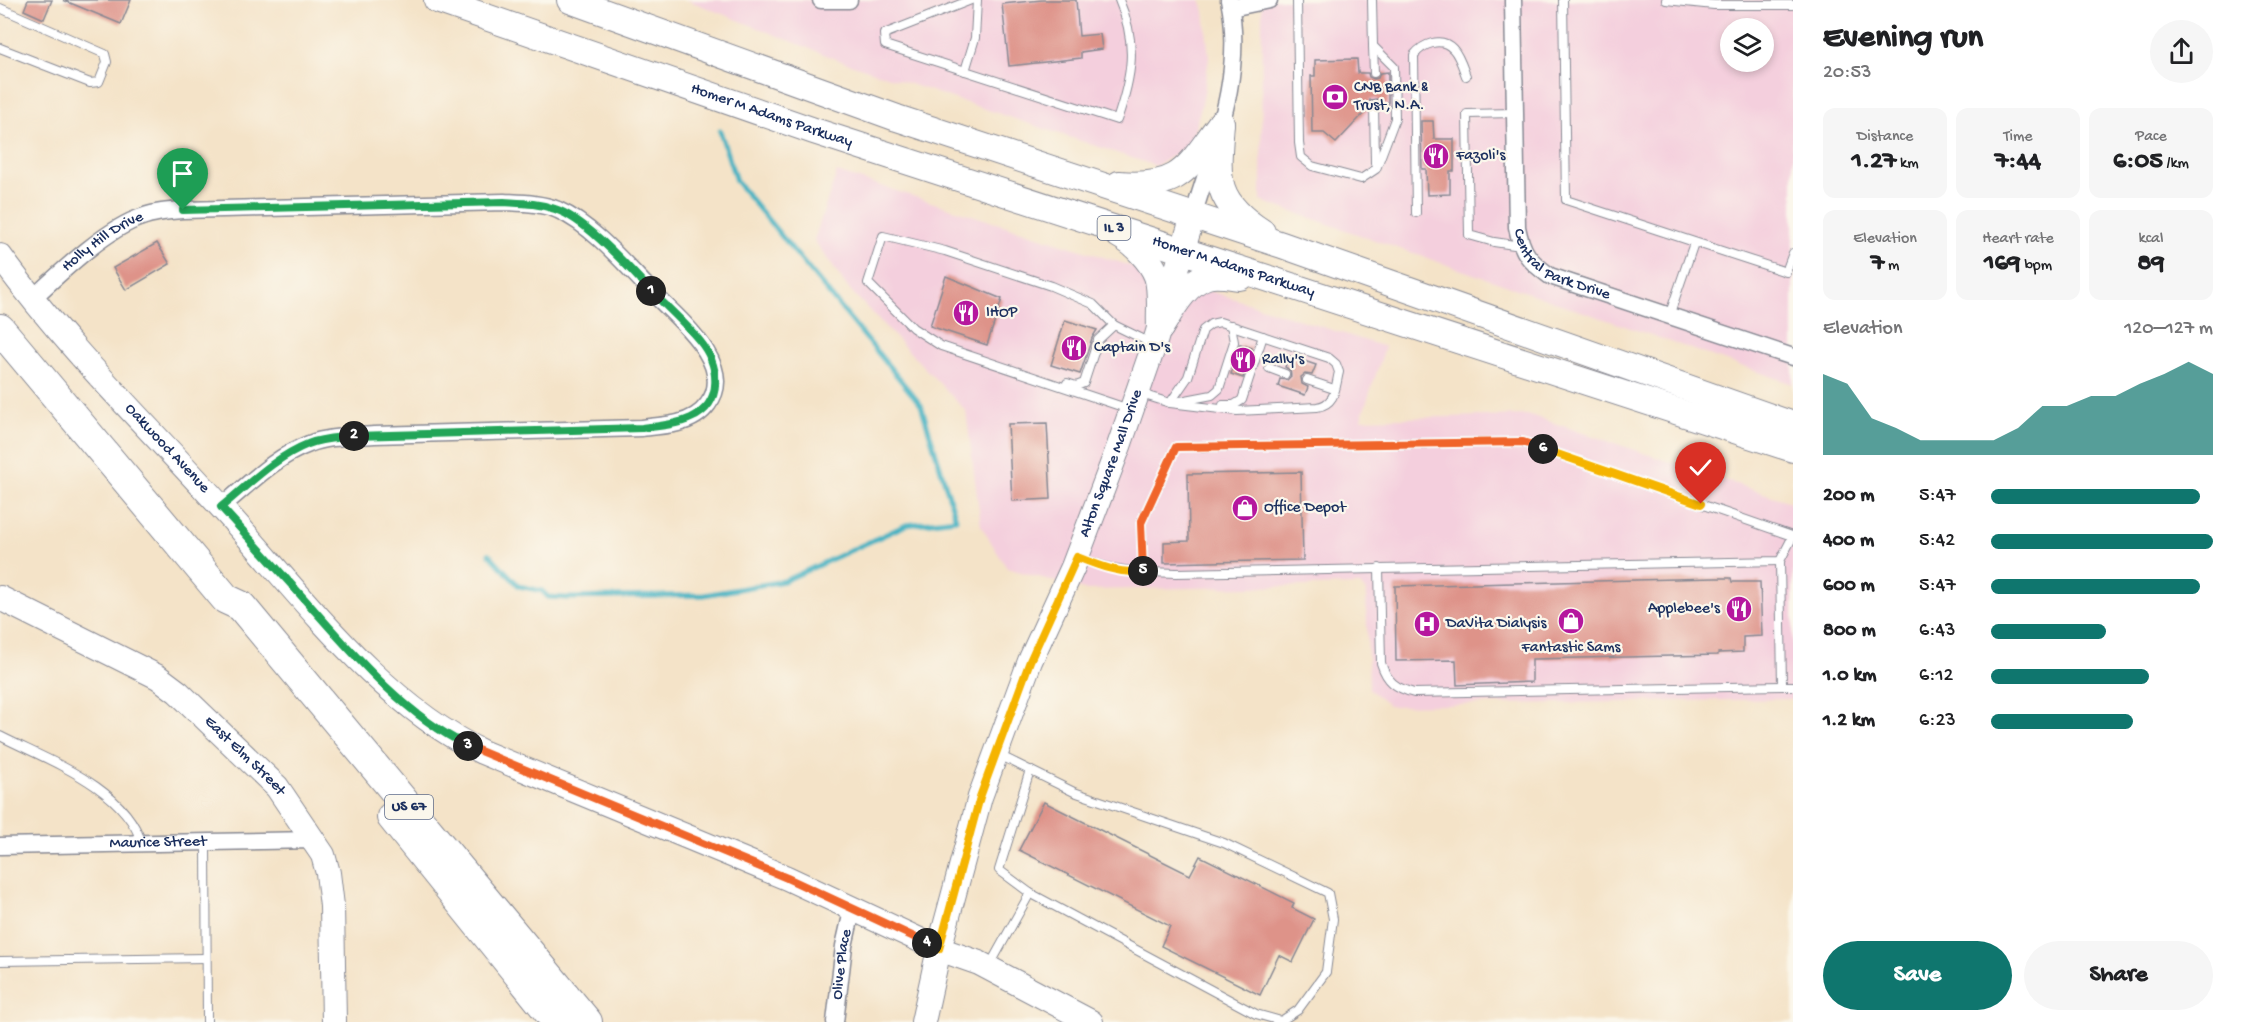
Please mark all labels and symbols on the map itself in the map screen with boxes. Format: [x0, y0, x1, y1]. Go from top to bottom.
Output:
street label: Homer M Adams Parkway [688, 79, 855, 152]
place label: CNB Bank & Trust, N.A. [1353, 79, 1429, 116]
bank icon: CNB Bank & Trust, N.A. [1320, 82, 1350, 112]
restaurant icon: Fazoli's [1421, 141, 1451, 171]
place label: Fazoli's [1455, 147, 1506, 166]
pin [157, 148, 208, 210]
street label: Holly Hill Drive [58, 207, 147, 276]
road number: IL 3 [1098, 216, 1130, 240]
street label: Central Park Drive [1508, 227, 1613, 305]
street label: Homer M Adams Parkway [1150, 232, 1317, 303]
pin: 1 [636, 276, 666, 306]
restaurant icon: IHOP [951, 298, 981, 328]
place label: IHOP [986, 304, 1018, 323]
restaurant icon: Captain D's [1059, 333, 1089, 363]
place label: Captain D's [1094, 339, 1171, 358]
restaurant icon: Rally's [1228, 345, 1258, 375]
place label: Rally's [1262, 351, 1305, 370]
street label: Alton Square Mall Drive [1076, 386, 1148, 540]
street label: Oakwood Avenue [120, 400, 214, 498]
pin: 2 [339, 421, 369, 451]
pin: 6 [1528, 434, 1558, 464]
pin [1675, 442, 1726, 504]
shop icon: Office Depot [1230, 493, 1260, 523]
place label: Office Depot [1264, 499, 1347, 518]
pin: 5 [1128, 556, 1158, 586]
restaurant icon: Applebee's [1724, 594, 1754, 624]
place label: Applebee's [1648, 600, 1721, 619]
shop icon: Fantastic Sams [1556, 606, 1586, 636]
hospital icon: DaVita Dialysis [1412, 609, 1442, 639]
place label: DaVita Dialysis [1445, 615, 1547, 634]
place label: Fantastic Sams [1521, 639, 1621, 658]
street label: East Elm Street [200, 712, 290, 800]
pin: 3 [453, 731, 483, 761]
road number: US 67 [385, 795, 433, 819]
street label: Maurice Street [109, 833, 208, 853]
street label: Olive Place [828, 927, 857, 1001]
pin: 4 [912, 928, 942, 958]

